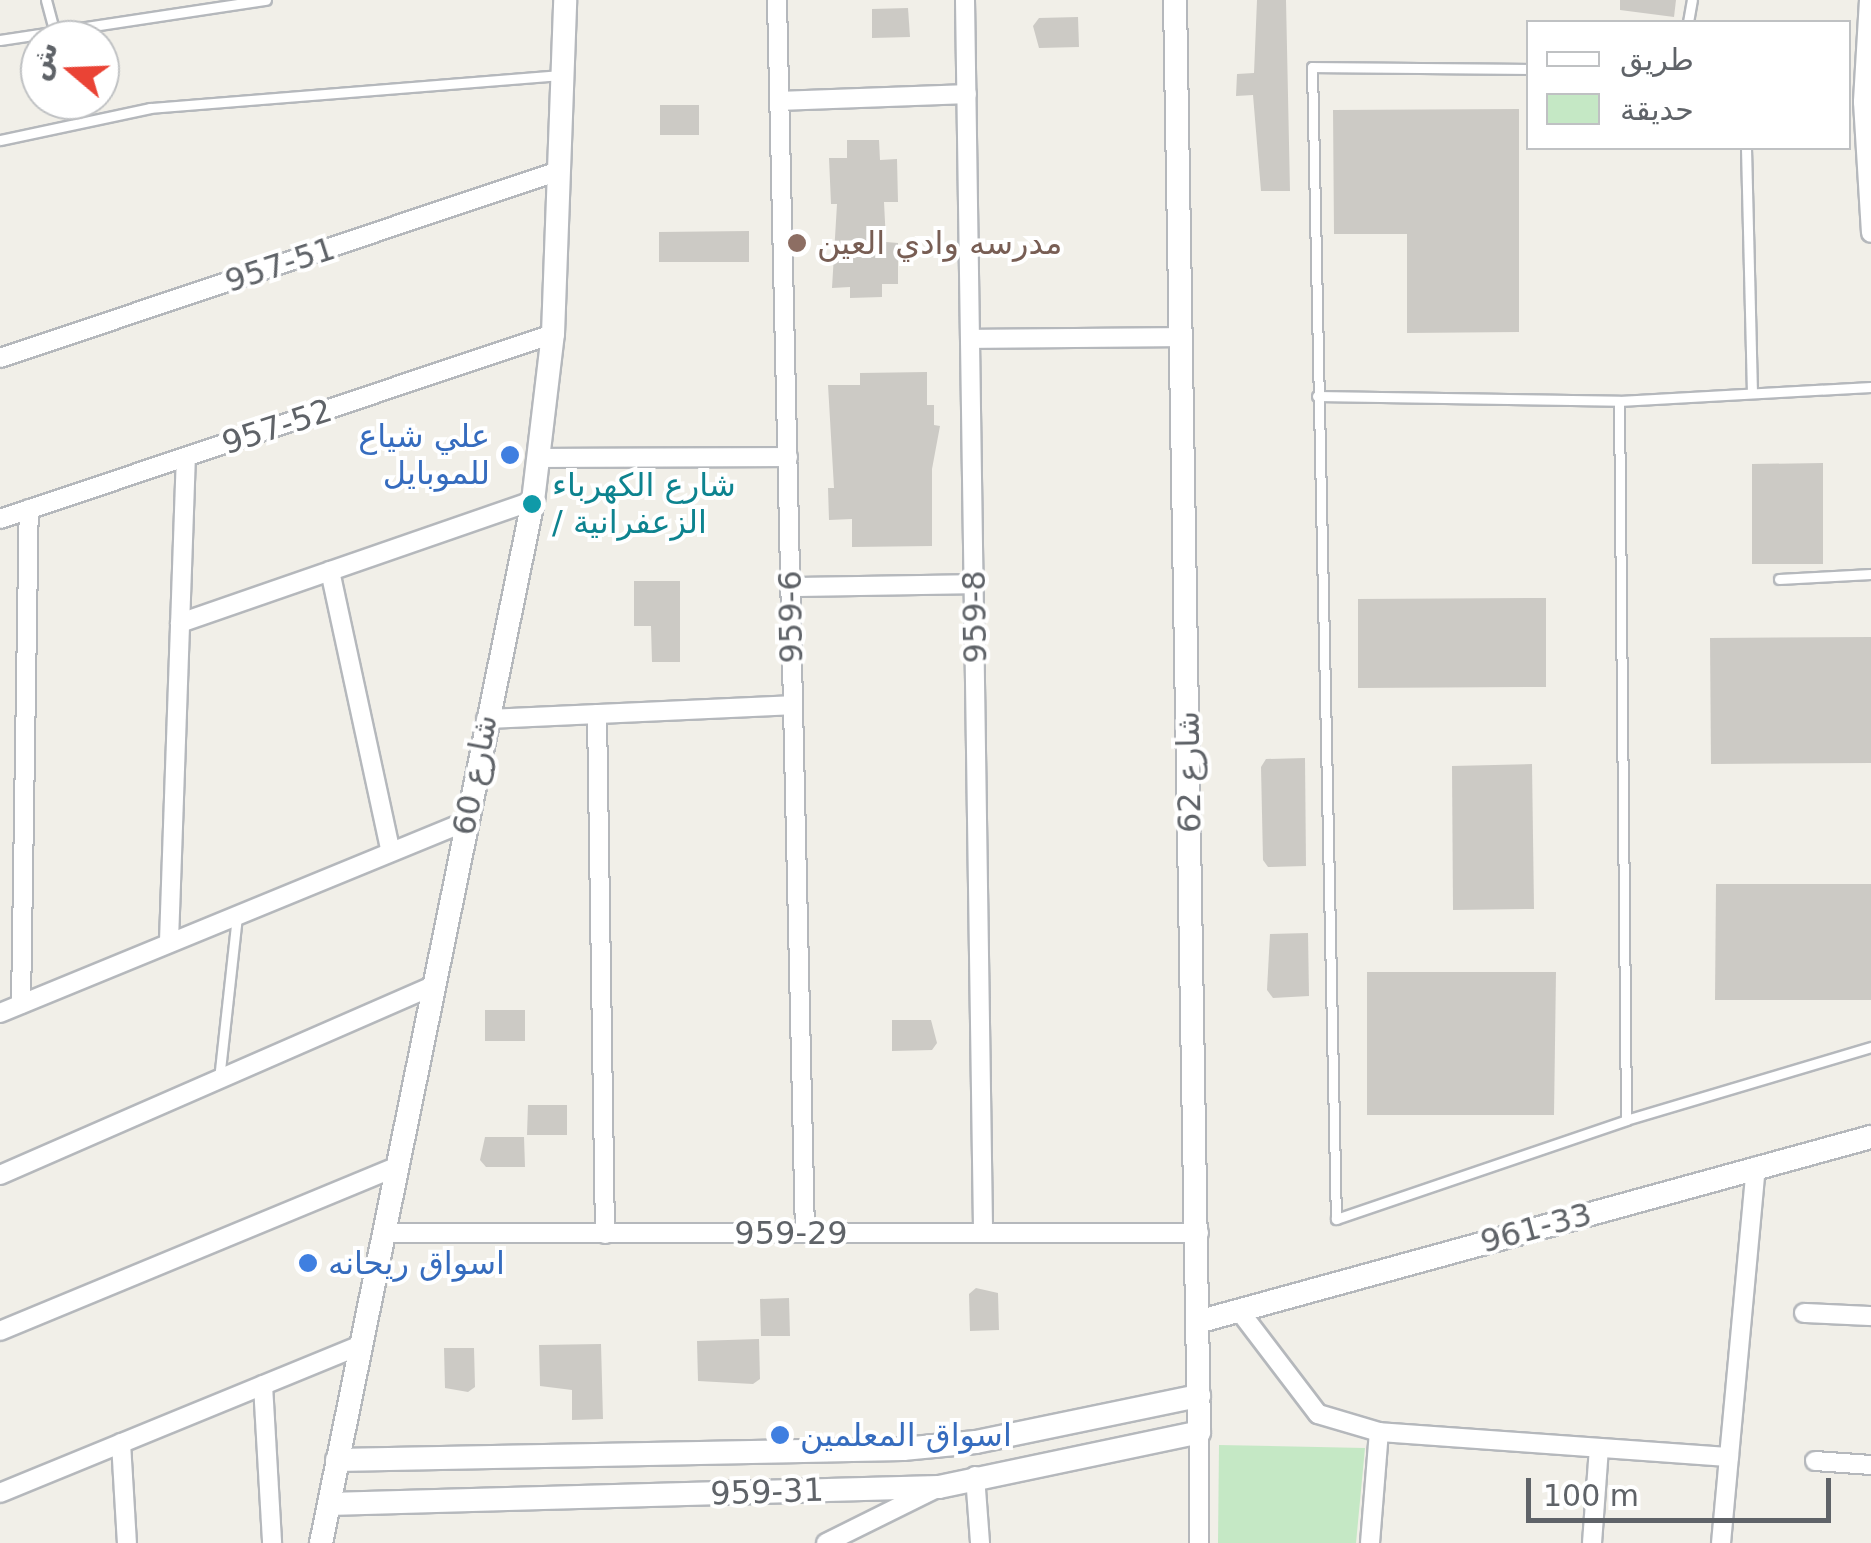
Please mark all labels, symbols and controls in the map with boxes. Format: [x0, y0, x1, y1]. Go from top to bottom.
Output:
north arrow [20, 20, 120, 120]
legend [1526, 20, 1851, 150]
text: ش [21, 37, 65, 84]
text: طريق [1620, 42, 1694, 77]
text: حديقة [1620, 92, 1694, 127]
place label: مدرسه وادي العين [817, 224, 1062, 262]
street label: 957-51 [220, 229, 340, 301]
marker: مدرسه وادي العين [786, 232, 808, 254]
street label: 957-52 [217, 391, 337, 463]
place label: علي شياع للموبايل [358, 418, 490, 493]
marker: علي شياع للموبايل [499, 444, 521, 466]
place label: شارع الكهرباء / الزعفرانية [552, 467, 736, 542]
marker: شارع الكهرباء / الزعفرانية [521, 493, 543, 515]
street label: 959-6 [771, 570, 811, 664]
street label: 959-8 [955, 570, 995, 664]
street label: شارع 60 [445, 711, 505, 839]
street label: شارع 62 [1169, 711, 1209, 833]
street label: 961-33 [1476, 1195, 1596, 1261]
street label: 959-29 [734, 1214, 848, 1252]
place label: اسواق ريحانه [328, 1244, 505, 1282]
marker: اسواق ريحانه [297, 1252, 319, 1274]
place label: اسواق المعلمين [800, 1416, 1012, 1454]
marker: اسواق المعلمين [769, 1424, 791, 1446]
scale bar [1531, 1458, 1836, 1520]
street label: 959-31 [710, 1471, 824, 1513]
text: 100 m [1543, 1478, 1639, 1513]

